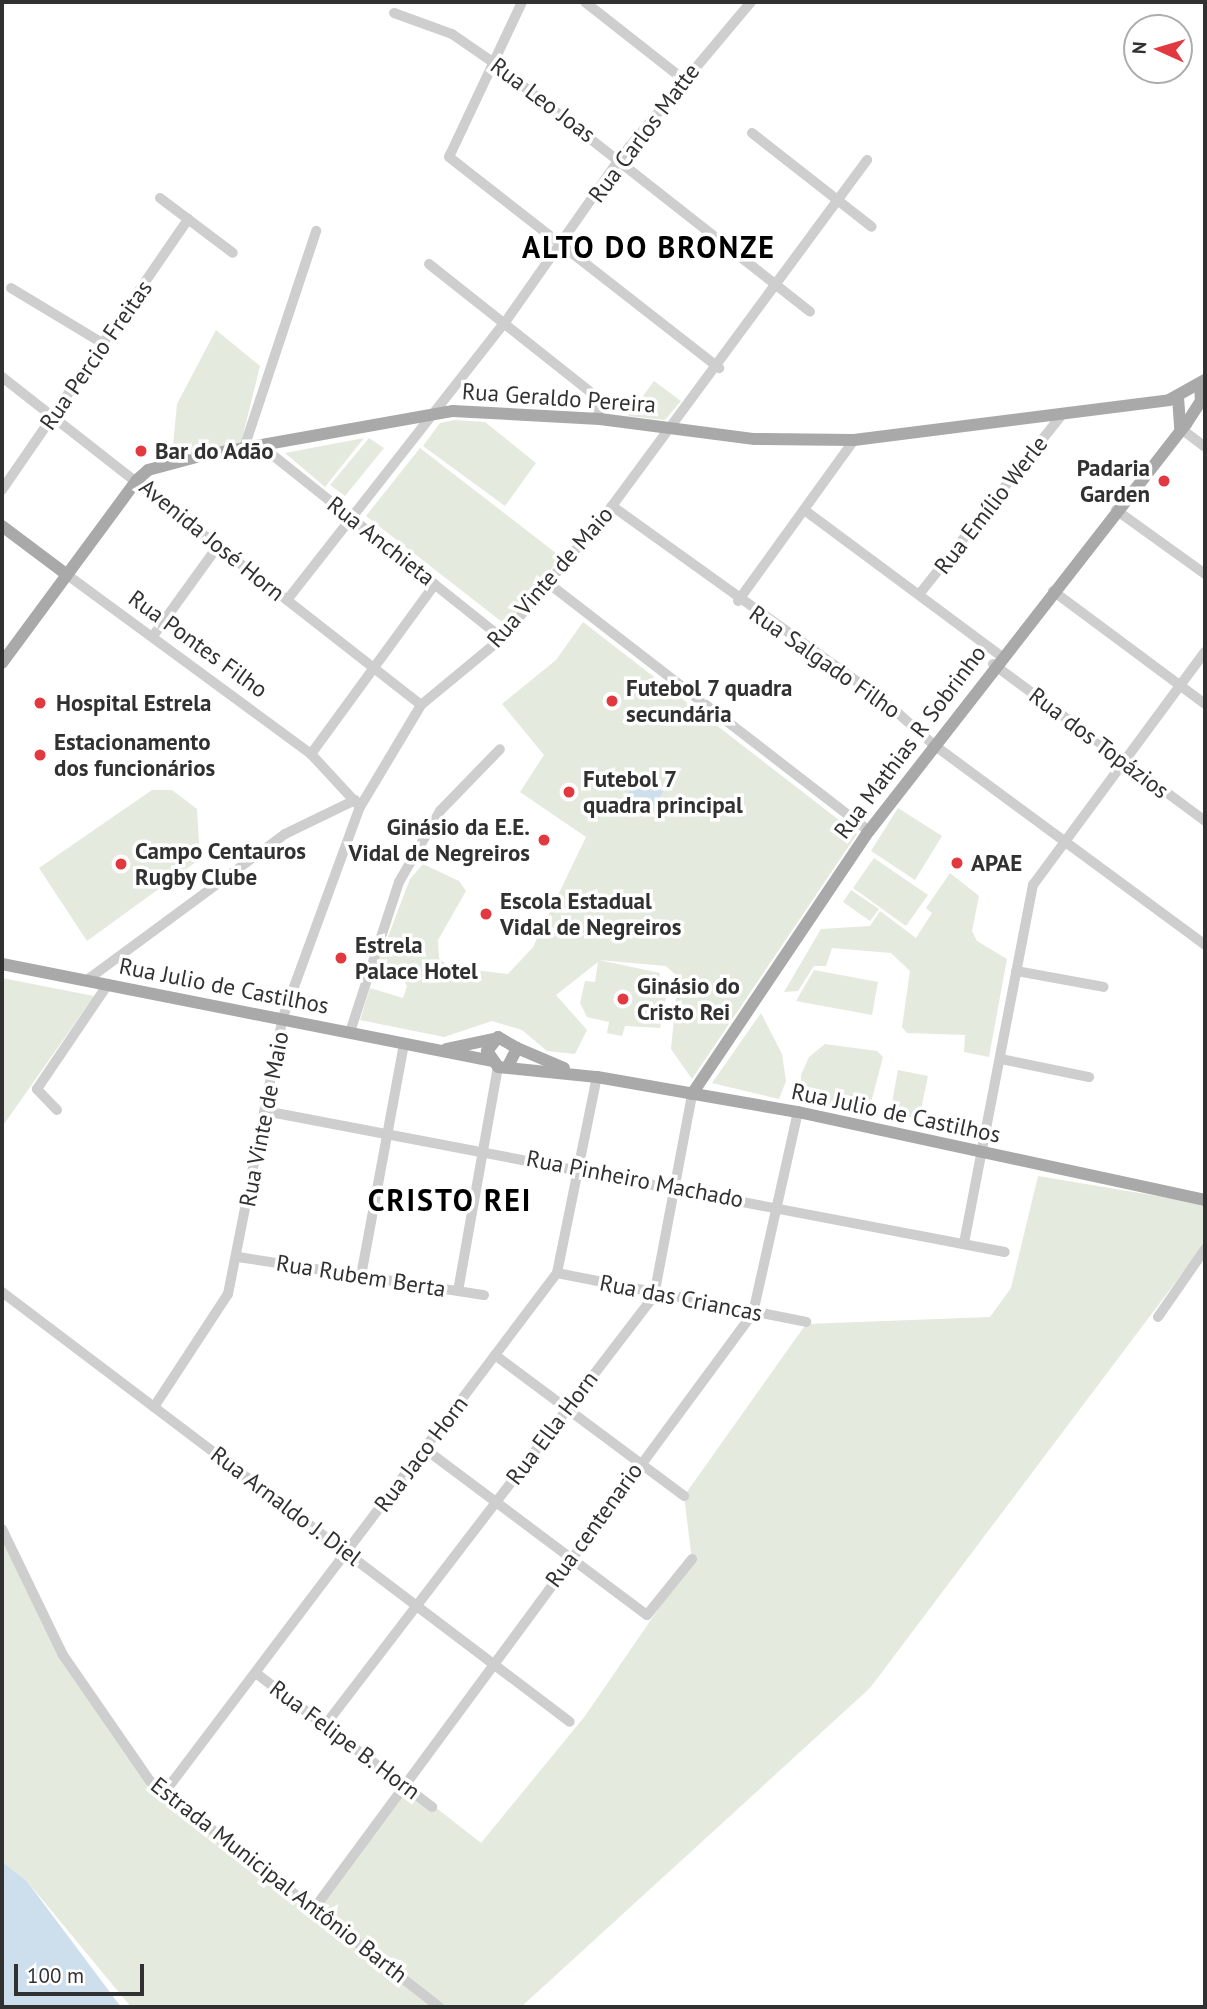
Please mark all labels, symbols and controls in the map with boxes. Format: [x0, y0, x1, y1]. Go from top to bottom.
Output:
north arrow [1123, 14, 1193, 84]
text: N [1127, 41, 1151, 55]
street label: Rua Leo Joas [485, 52, 601, 148]
street label: Rua Carlos Matte [583, 58, 705, 208]
district label: ALTO DO BRONZE [523, 229, 775, 265]
street label: Rua Percio Freitas [34, 275, 158, 435]
street label: Rua Geraldo Pereira [461, 377, 657, 419]
street label: Rua Emílio Werle [928, 430, 1054, 580]
place label: Bar do Adão [155, 437, 275, 465]
marker: Bar do Adão [133, 443, 149, 459]
place label: Padaria Garden [1077, 454, 1150, 508]
street label: Avenida José Horn [134, 473, 290, 607]
marker: Padaria Garden [1156, 473, 1172, 489]
street label: Rua Anchieta [322, 490, 440, 592]
street label: Rua Vinte de Maio [481, 500, 619, 654]
street label: Rua Pontes Filho [123, 584, 273, 704]
street label: Rua Salgado Filho [744, 600, 906, 724]
street label: Rua Mathias R Sobrinho [828, 640, 992, 844]
place label: Futebol 7 quadra secundária [626, 674, 794, 728]
street label: Rua dos Topázios [1023, 681, 1175, 805]
place label: Hospital Estrela [56, 689, 211, 717]
marker: Hospital Estrela [30, 693, 50, 713]
marker: Futebol 7 quadra secundária [604, 693, 620, 709]
place label: Estacionamento dos funcionários [54, 728, 215, 782]
marker: Estacionamento dos funcionários [32, 747, 48, 763]
place label: Futebol 7 quadra principal [583, 765, 743, 819]
marker: Futebol 7 quadra principal [561, 784, 577, 800]
place label: Ginásio da E.E. Vidal de Negreiros [349, 813, 530, 867]
marker: Ginásio da E.E. Vidal de Negreiros [536, 832, 552, 848]
place label: Campo Centauros Rugby Clube [135, 837, 306, 891]
place label: APAE [971, 849, 1022, 877]
marker: APAE [949, 855, 965, 871]
marker: Campo Centauros Rugby Clube [113, 856, 129, 872]
place label: Escola Estadual Vidal de Negreiros [500, 887, 681, 941]
marker: Escola Estadual Vidal de Negreiros [478, 906, 494, 922]
place label: Estrela Palace Hotel [355, 931, 478, 985]
marker: Estrela Palace Hotel [333, 950, 349, 966]
street label: Rua Julio de Castilhos [117, 952, 331, 1020]
place label: Ginásio do Cristo Rei [637, 972, 740, 1026]
marker: Ginásio do Cristo Rei [615, 991, 631, 1007]
street label: Rua Vinte de Maio [233, 1029, 295, 1209]
street label: Rua Julio de Castilhos [789, 1077, 1003, 1149]
street label: Rua Pinheiro Machado [524, 1144, 746, 1214]
district label: CRISTO REI [369, 1182, 531, 1218]
street label: Rua Rubem Berta [274, 1249, 448, 1303]
street label: Rua das Criancas [597, 1269, 765, 1327]
street label: Rua Ella Horn [500, 1366, 604, 1490]
street label: Rua Jaco Horn [368, 1391, 474, 1517]
street label: Rua Arnaldo J. Diel [204, 1440, 368, 1572]
street label: Rua centenario [540, 1457, 648, 1593]
street label: Rua Felipe B. Horn [264, 1674, 426, 1806]
street label: Estrada Municipal Antônio Barth [145, 1771, 413, 1989]
scale bar [18, 1950, 147, 1994]
text: 100 m [27, 1962, 84, 1989]

